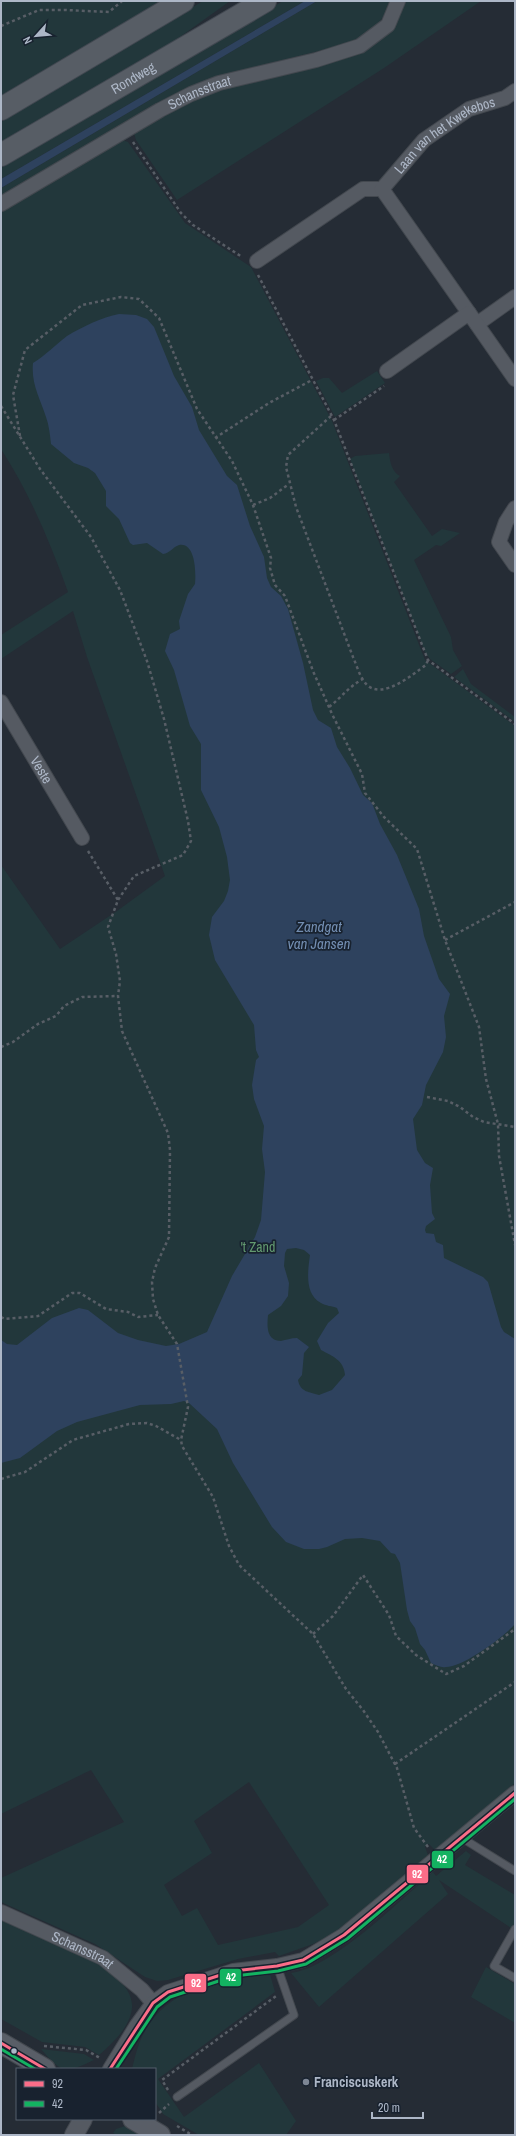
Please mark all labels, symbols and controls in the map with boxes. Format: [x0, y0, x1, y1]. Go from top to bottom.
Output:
north arrow [16, 16, 56, 56]
text: N [19, 34, 35, 47]
street label: Rondweg [108, 58, 159, 98]
street label: Schansstraat [165, 72, 233, 114]
street label: Laan van het Kwekebos [390, 93, 497, 177]
street label: Veste [26, 753, 57, 787]
water label: Zandgat van Jansen [288, 916, 351, 954]
park label: 't Zand [241, 1238, 275, 1256]
line badge: 42 [431, 1850, 454, 1869]
text: 42 [437, 1852, 447, 1866]
line badge: 92 [406, 1864, 429, 1884]
text: 92 [412, 1867, 422, 1881]
street label: Schansstraat [49, 1927, 118, 1972]
line badge: 42 [219, 1968, 242, 1987]
text: 42 [226, 1970, 236, 1984]
line badge: 92 [184, 1973, 207, 1993]
text: 92 [191, 1976, 201, 1990]
unlabelled marker [9, 2046, 19, 2056]
legend [16, 2068, 156, 2120]
place label: Franciscuskerk [314, 2073, 399, 2091]
text: 92 [52, 2076, 63, 2092]
marker: Franciscuskerk [301, 2077, 311, 2087]
scale bar [372, 2094, 423, 2120]
text: 42 [52, 2096, 63, 2112]
text: 20 m [378, 2100, 400, 2116]

